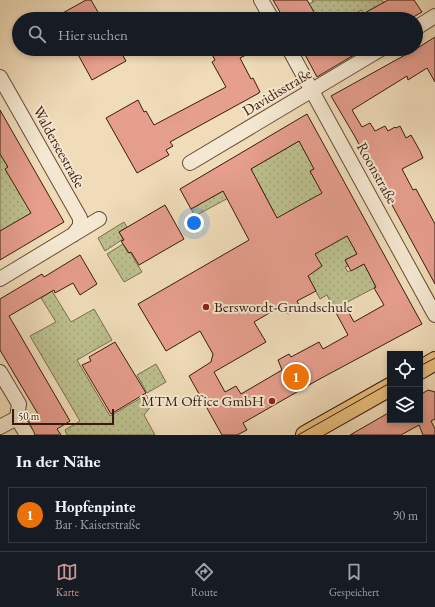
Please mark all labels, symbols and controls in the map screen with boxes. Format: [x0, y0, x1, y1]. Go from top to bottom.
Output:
search box [12, 12, 423, 56]
icon: search [26, 23, 48, 45]
text: Hier suchen [58, 25, 128, 44]
street label: Davidisstraße [239, 63, 315, 120]
street label: Walderseestraße [29, 103, 90, 191]
street label: Roonstraße [353, 139, 402, 207]
your location [184, 213, 204, 233]
place label: Berswordt-Grundschule [214, 297, 353, 316]
marker: Berswordt-Grundschule [201, 302, 211, 312]
map controls [387, 351, 423, 423]
button: locate [387, 351, 423, 387]
pin: 1 [283, 362, 309, 392]
button: layers [387, 387, 423, 423]
place label: MTM Office GmbH [141, 391, 264, 410]
marker: MTM Office GmbH [267, 396, 277, 406]
scale bar [12, 407, 114, 426]
text: 50 m [18, 409, 39, 423]
text: In der Nähe [16, 450, 101, 472]
text: Hopfenpinte [55, 497, 135, 516]
text: 1 [27, 507, 33, 524]
text: 90 m [393, 507, 418, 524]
text: Bar · Kaiserstraße [55, 516, 140, 533]
tab: Karte [56, 561, 79, 599]
tab: Route [191, 561, 218, 599]
tab: Gespeichert [329, 561, 379, 599]

